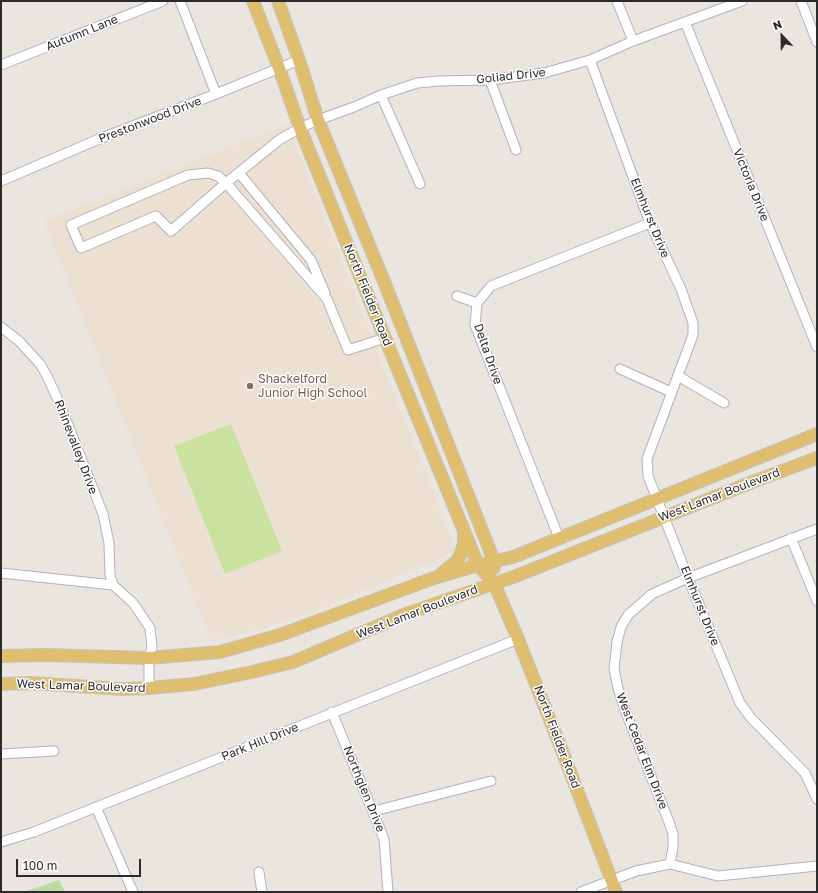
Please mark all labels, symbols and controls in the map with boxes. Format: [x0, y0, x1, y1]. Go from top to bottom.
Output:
street label: Autumn Lane [44, 12, 120, 54]
north arrow [762, 16, 802, 56]
text: N [771, 17, 784, 32]
street label: Goliad Drive [476, 65, 546, 87]
street label: Prestonwood Drive [96, 94, 204, 146]
street label: Victoria Drive [730, 147, 772, 223]
street label: Elmhurst Drive [627, 176, 673, 260]
street label: North Fielder Road [341, 242, 395, 348]
street label: Delta Drive [471, 322, 505, 386]
place label: Shackelford Junior High School [258, 372, 367, 400]
marker: Shackelford Junior High School [245, 381, 255, 391]
street label: Rhinevalley Drive [51, 398, 101, 496]
street label: West Lamar Boulevard [656, 465, 782, 525]
street label: Elmhurst Drive [677, 564, 723, 648]
street label: West Lamar Boulevard [354, 582, 480, 642]
street label: West Lamar Boulevard [16, 677, 146, 695]
street label: North Fielder Road [531, 684, 583, 790]
street label: West Cedar Elm Drive [613, 691, 671, 811]
street label: Park Hill Drive [219, 720, 301, 764]
street label: Northglen Drive [340, 744, 388, 834]
scale bar [18, 851, 143, 877]
text: 100 m [23, 858, 57, 873]

